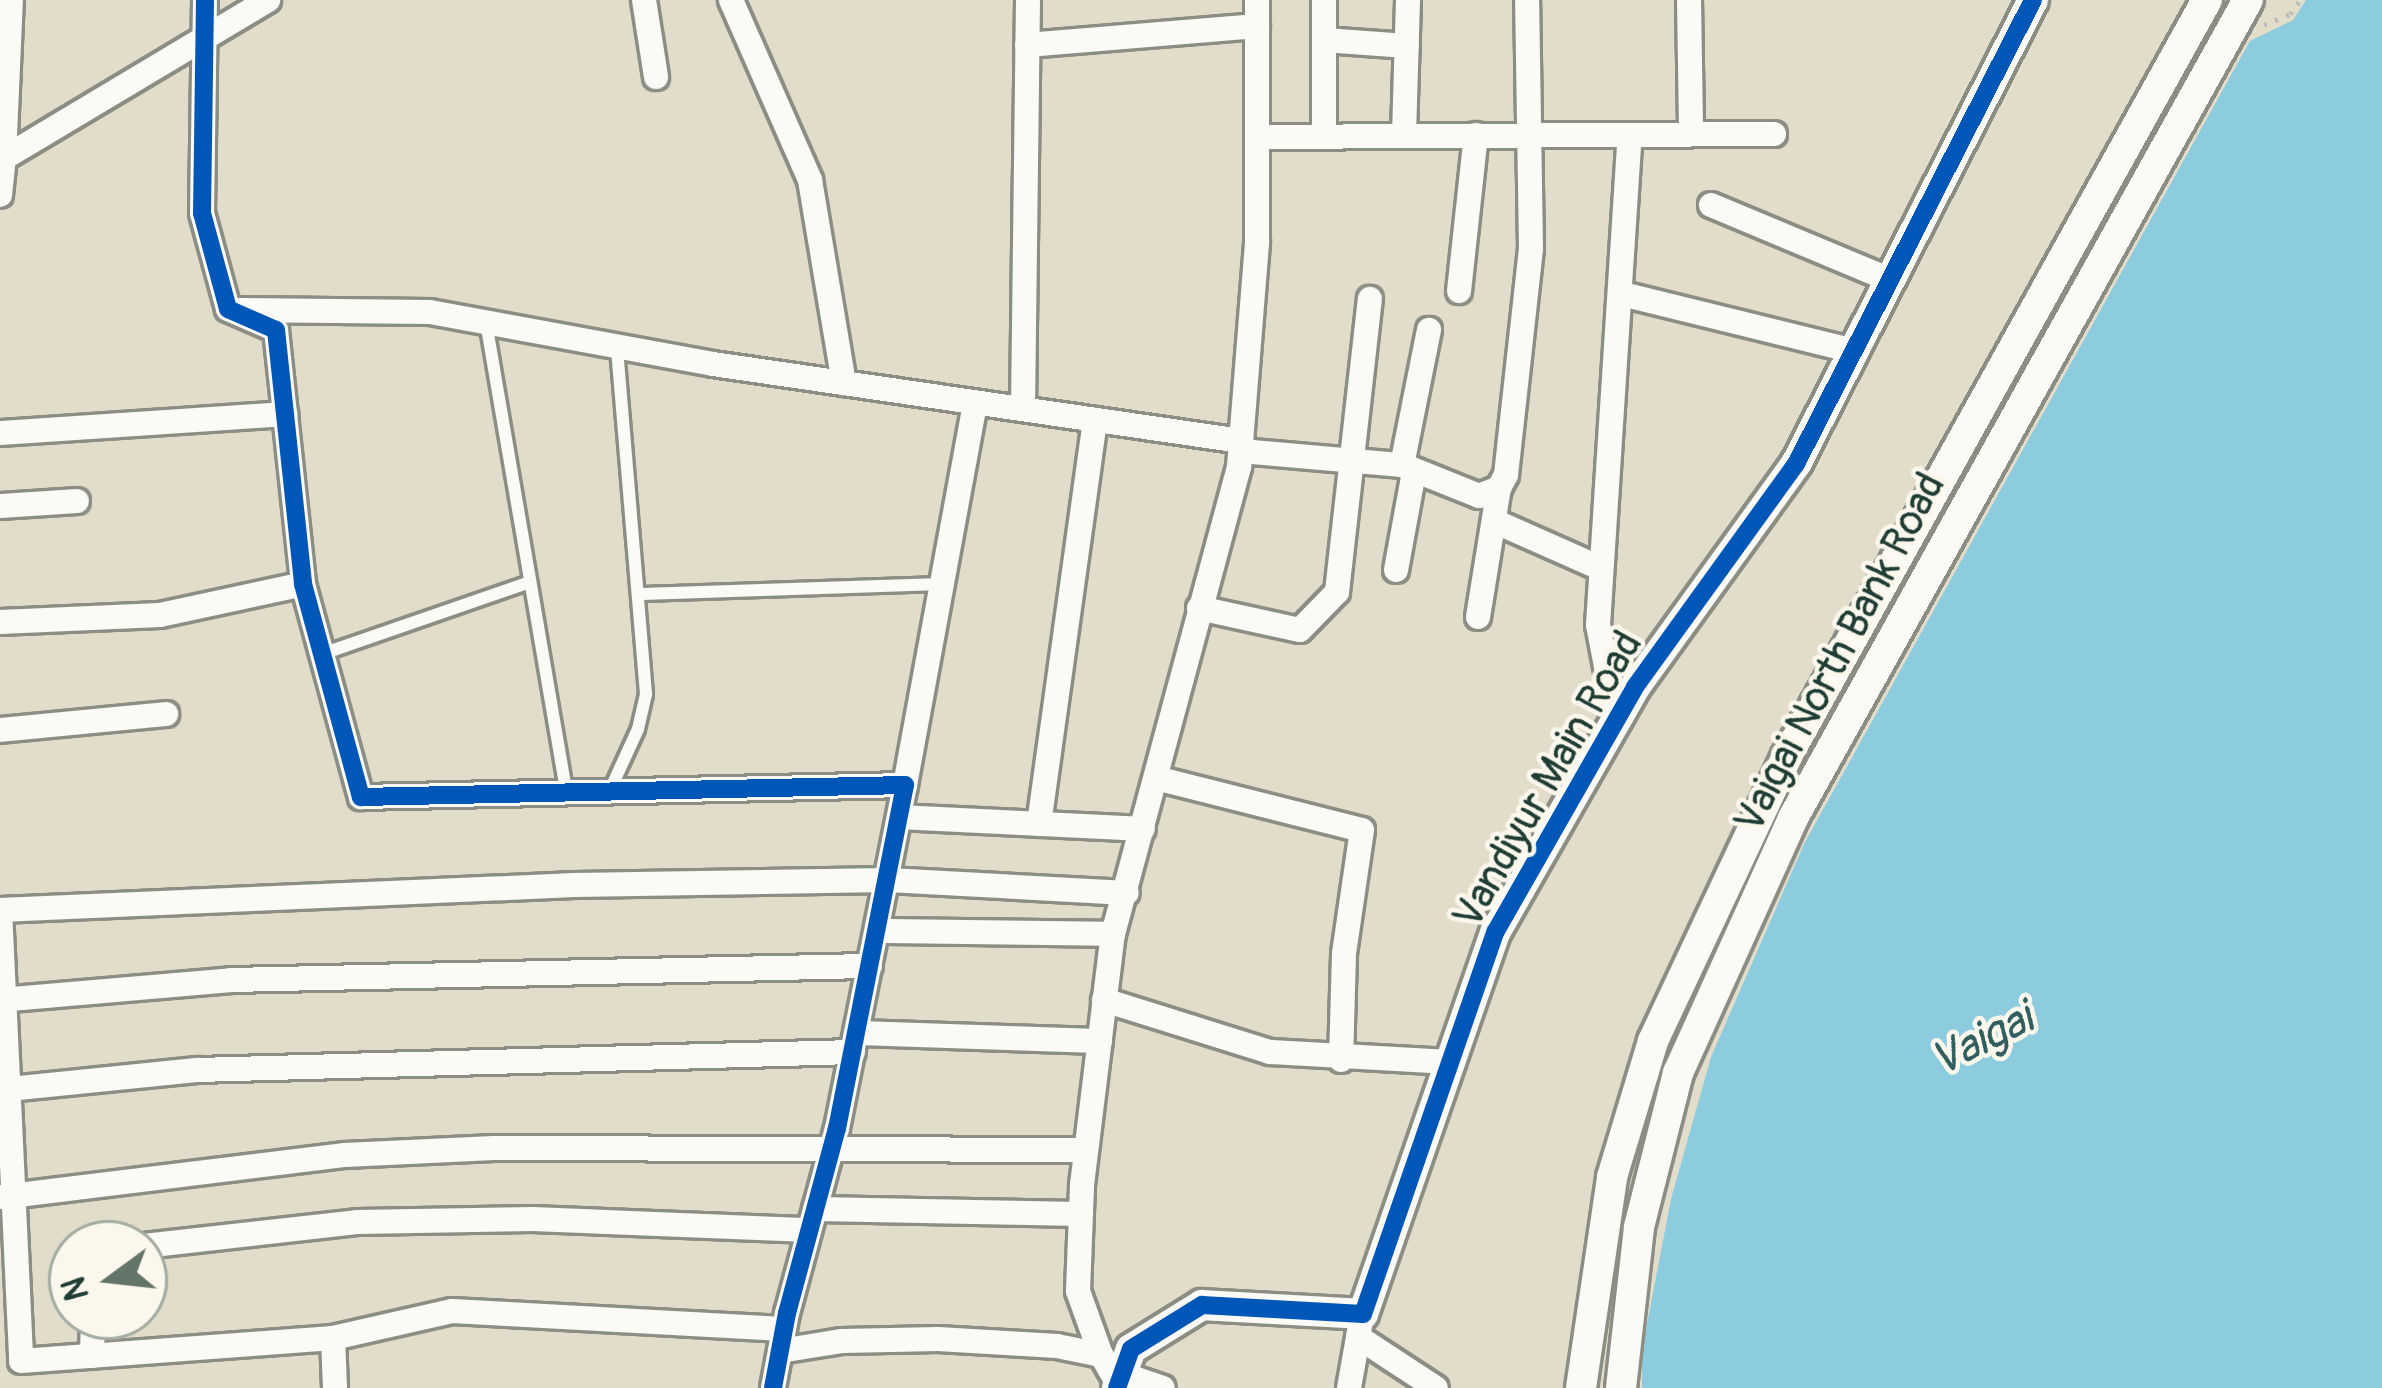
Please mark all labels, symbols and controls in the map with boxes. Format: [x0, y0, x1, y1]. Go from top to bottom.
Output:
street label: Vaigai North Bank Road [1724, 464, 1956, 842]
street label: Vandiyur Main Road [1442, 622, 1654, 938]
water label: Vaigai [1922, 993, 2042, 1089]
north arrow [48, 1220, 168, 1340]
text: N [53, 1273, 98, 1305]

